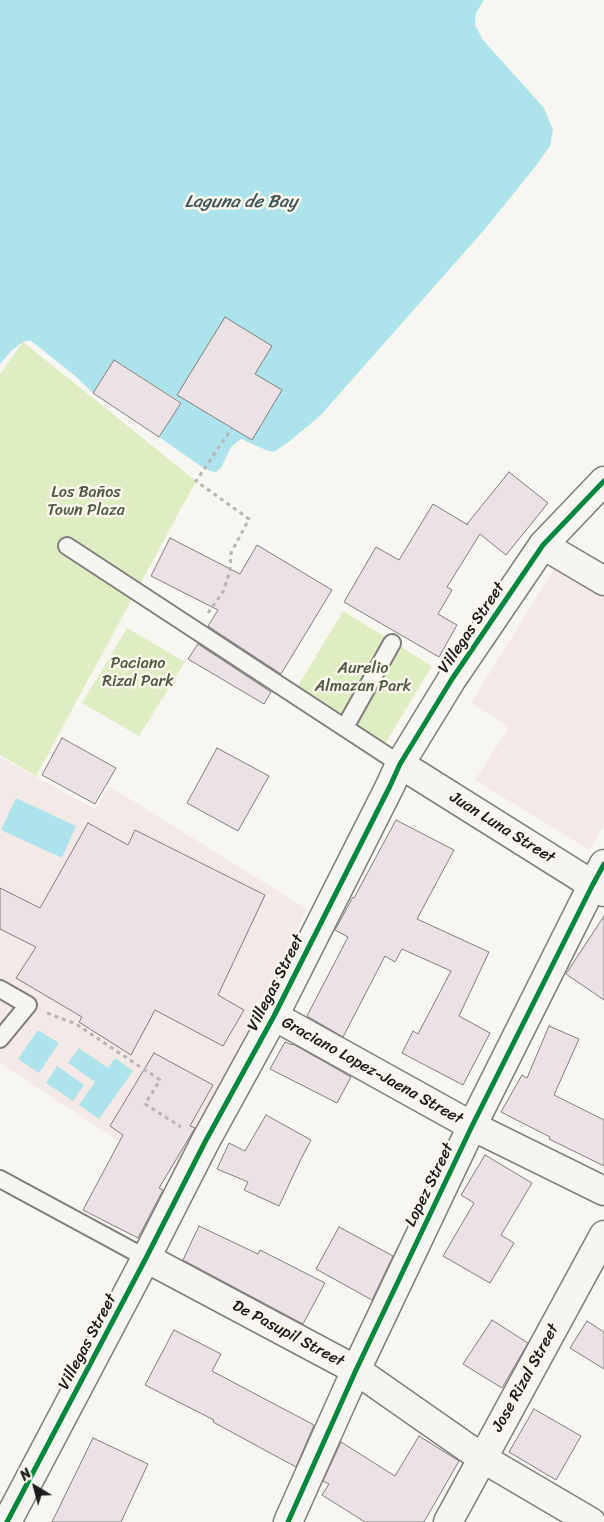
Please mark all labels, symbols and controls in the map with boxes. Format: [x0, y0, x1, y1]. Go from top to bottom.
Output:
water label: Laguna de Bay [185, 191, 297, 213]
park label: Los Baños Town Plaza [47, 483, 125, 521]
street label: Villegas Street [435, 579, 509, 677]
park label: Paciano Rizal Park [102, 654, 174, 692]
park label: Aurelio Almazan Park [315, 659, 411, 697]
street label: Juan Luna Street [446, 788, 558, 868]
street label: Villegas Street [244, 932, 308, 1034]
street label: Graciano Lopez-Jaena Street [278, 1013, 466, 1129]
street label: Lopez Street [402, 1140, 458, 1230]
street label: Villegas Street [55, 1291, 121, 1393]
street label: De Pasupil Street [229, 1296, 347, 1372]
street label: Jose Rizal Street [488, 1321, 564, 1435]
north arrow [10, 1462, 60, 1512]
text: N [14, 1462, 37, 1488]

